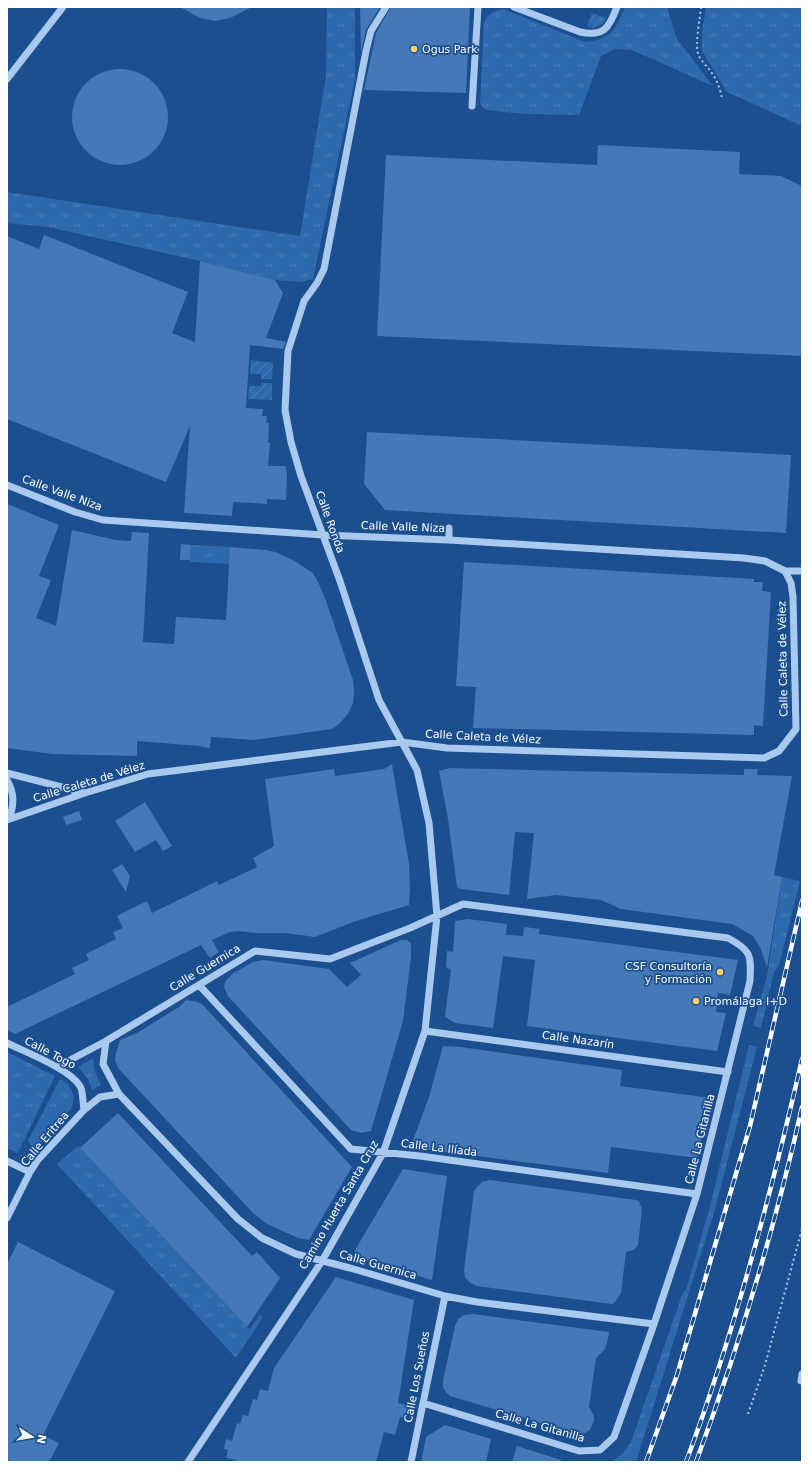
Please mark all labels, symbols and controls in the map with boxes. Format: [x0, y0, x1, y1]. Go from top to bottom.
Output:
place label: Ogus Park [422, 43, 478, 56]
marker: Ogus Park [409, 44, 419, 54]
street label: Calle Valle Niza [20, 472, 104, 514]
street label: Calle Ronda [313, 489, 347, 555]
street label: Calle Valle Niza [361, 519, 445, 535]
street label: Calle Caleta de Vélez [775, 601, 791, 717]
street label: Calle Caleta de Vélez [425, 727, 541, 747]
street label: Calle Caleta de Vélez [32, 759, 147, 805]
street label: Calle Guernica [167, 942, 243, 994]
place label: CSF Consultoría y Formación [625, 960, 712, 986]
marker: CSF Consultoría y Formación [715, 967, 725, 977]
place label: Promálaga I+D [704, 995, 787, 1008]
marker: Promálaga I+D [691, 996, 701, 1006]
street label: Calle Nazarín [541, 1028, 615, 1052]
street label: Calle Togo [22, 1034, 78, 1072]
street label: Calle La Gitanilla [682, 1092, 718, 1186]
street label: Calle Eritrea [18, 1109, 72, 1169]
street label: Calle La Ilíada [400, 1137, 478, 1159]
street label: Camino Huerta Santa Cruz [297, 1138, 381, 1272]
street label: Calle Guernica [338, 1248, 418, 1282]
street label: Calle Los Sueños [402, 1330, 432, 1424]
street label: Calle La Gitanilla [494, 1407, 586, 1445]
north arrow [12, 1417, 52, 1457]
text: N [34, 1433, 49, 1445]

